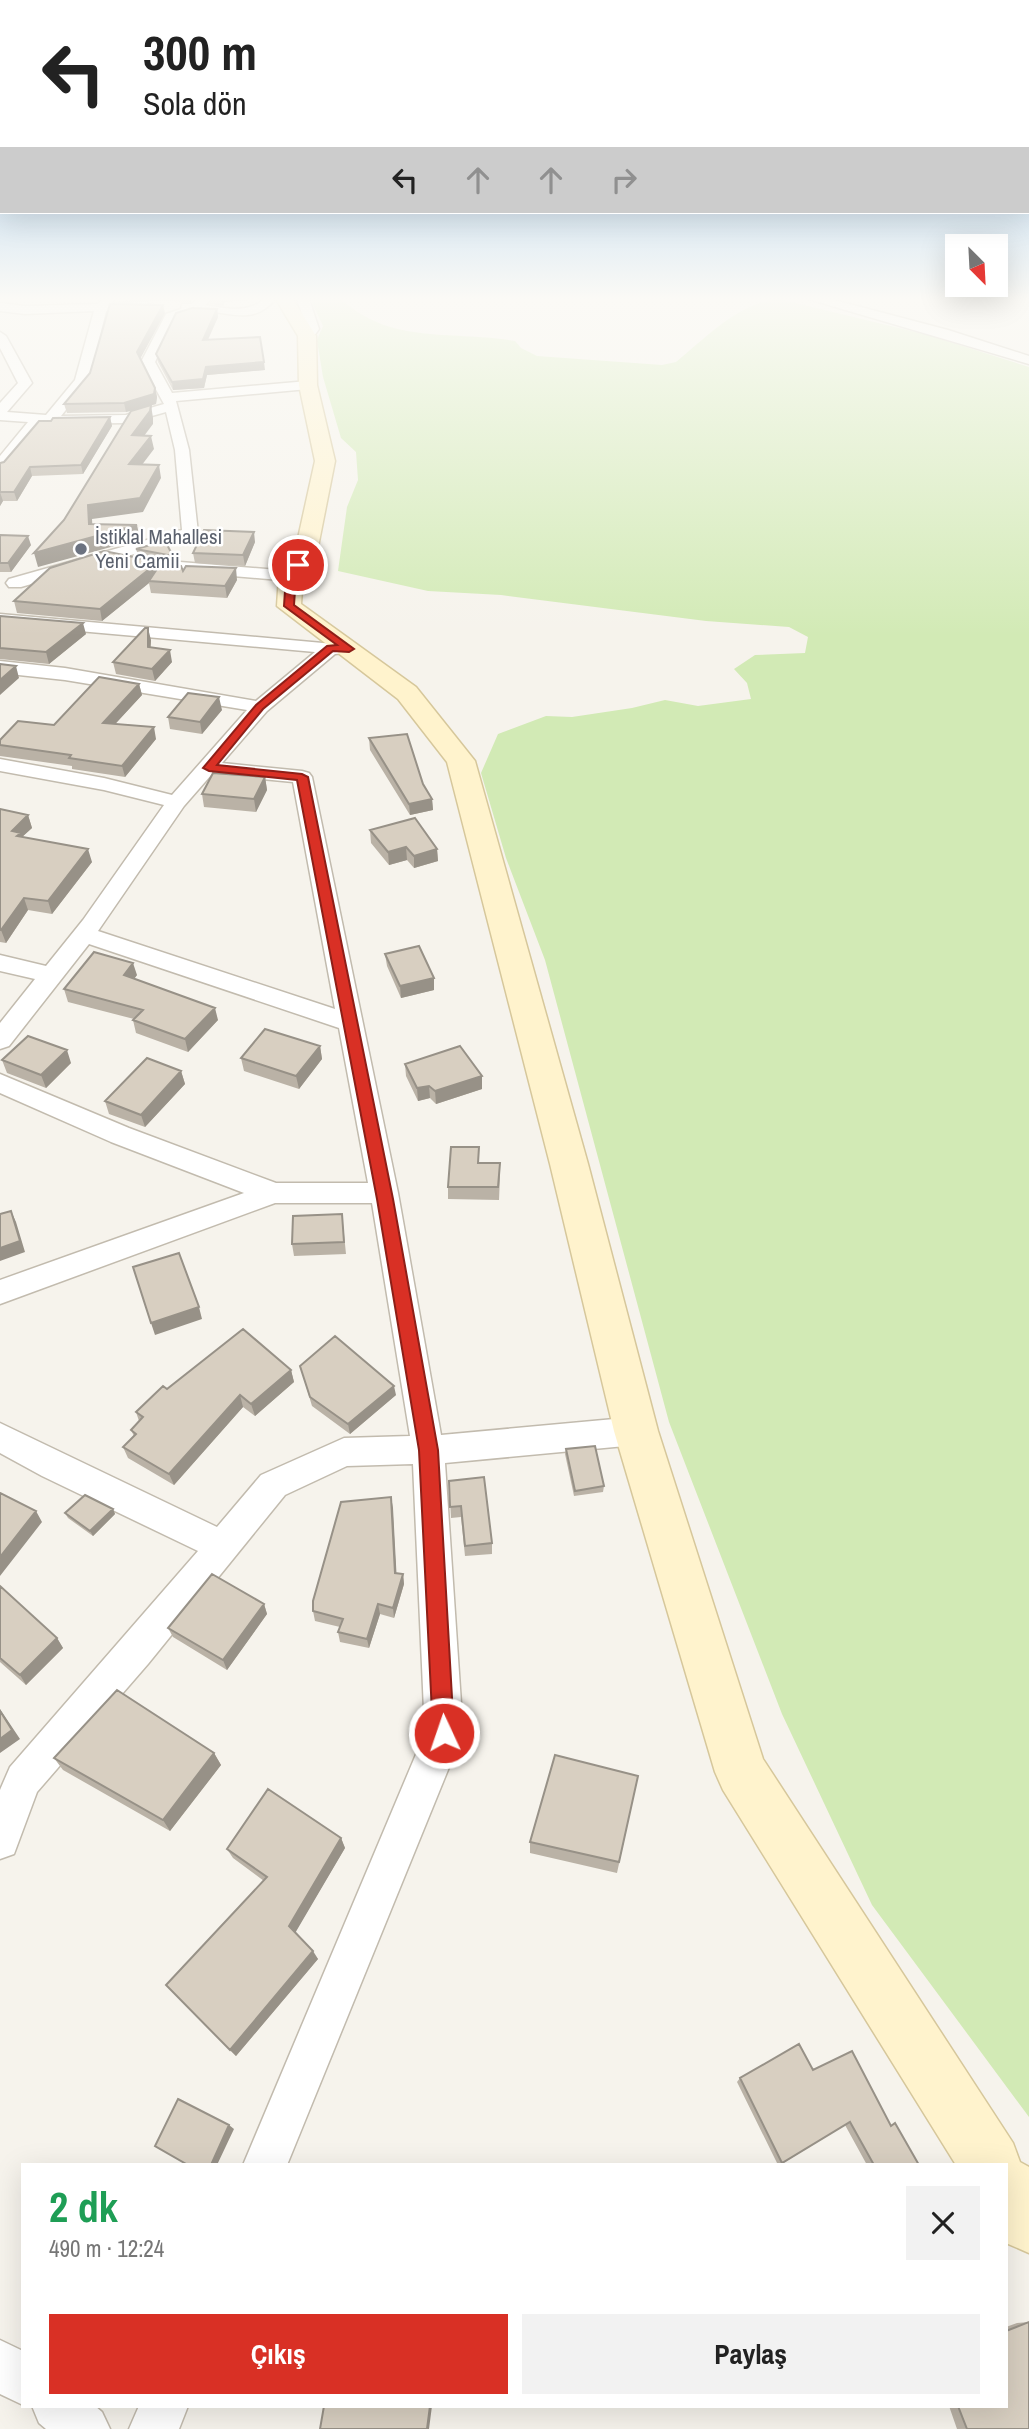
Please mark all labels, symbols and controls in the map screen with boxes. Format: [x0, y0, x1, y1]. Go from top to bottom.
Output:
text: 300 m [143, 19, 257, 85]
icon: left [28, 28, 119, 119]
text: Sola dön [143, 82, 247, 125]
icon: left [386, 161, 424, 199]
icon: ahead [459, 161, 497, 199]
icon: ahead [532, 161, 570, 199]
icon: right [605, 161, 643, 199]
north arrow [945, 234, 1008, 298]
map controls [945, 234, 1008, 297]
place label: İstiklal Mahallesi Yeni Camii [95, 522, 222, 575]
pin [268, 535, 328, 595]
marker: İstiklal Mahallesi Yeni Camii [73, 541, 89, 557]
icon: arrive [279, 546, 317, 584]
position arrow [407, 1696, 481, 1770]
text: 2 dk [49, 2179, 118, 2235]
button: close [906, 2186, 980, 2260]
text: 490 m · 12:24 [49, 2233, 164, 2264]
button: Çıkış [49, 2314, 508, 2394]
button: Paylaş [522, 2314, 980, 2394]

